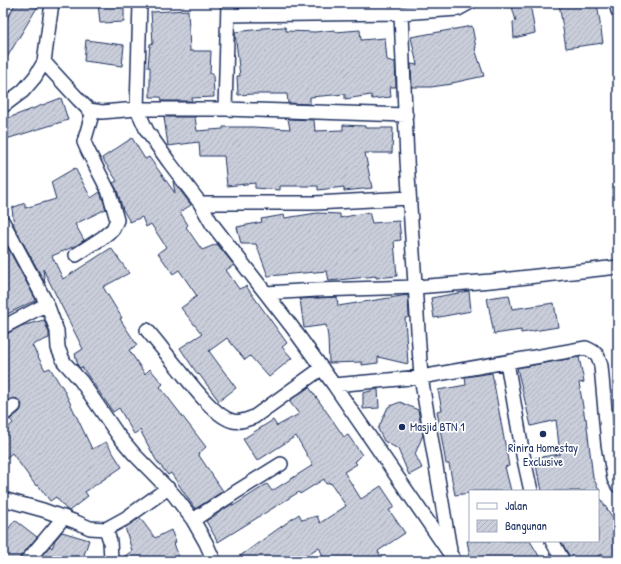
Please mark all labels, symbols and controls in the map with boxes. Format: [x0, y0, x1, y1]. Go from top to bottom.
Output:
place label: Masjid BTN 1 [410, 418, 465, 435]
marker: Masjid BTN 1 [397, 422, 407, 432]
marker: Rinira Homestay Exclusive [538, 429, 548, 439]
place label: Rinira Homestay Exclusive [508, 439, 578, 470]
legend [469, 490, 599, 542]
text: Jalan [505, 497, 527, 514]
text: Bangunan [505, 517, 547, 534]

